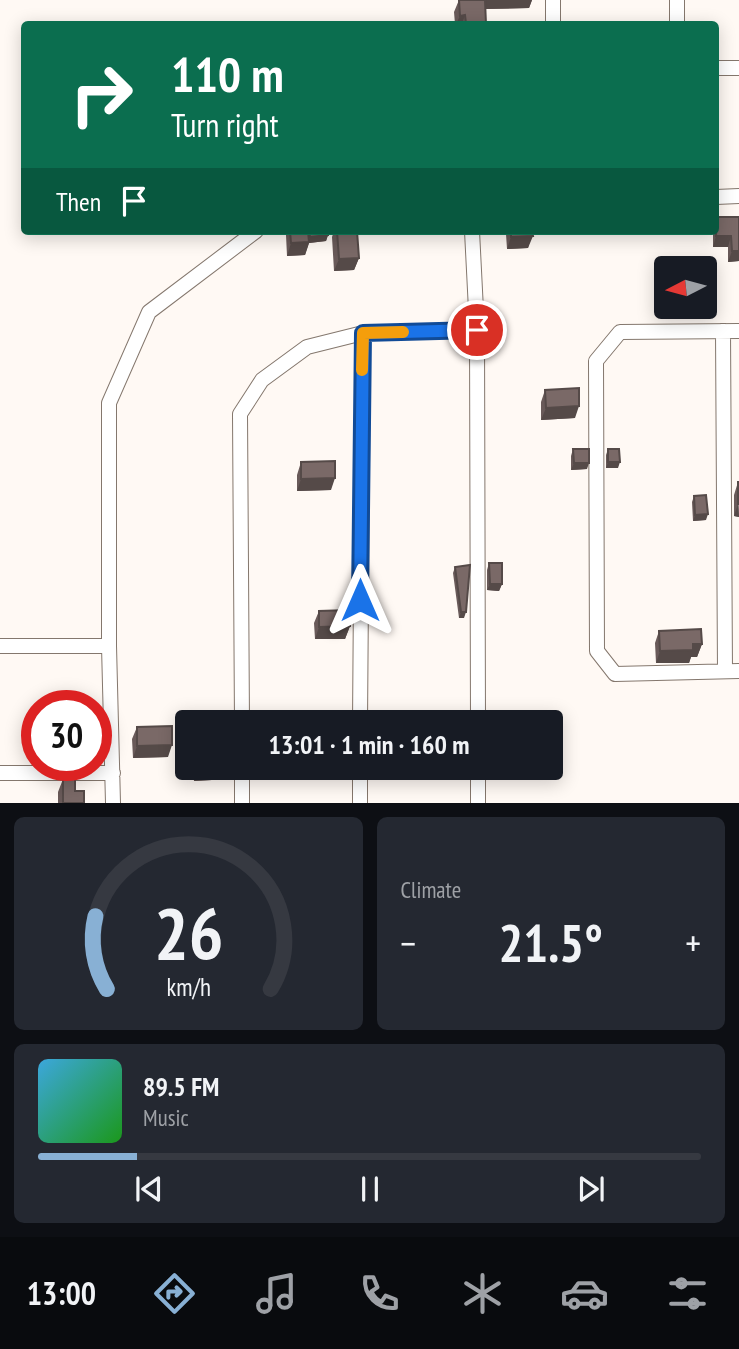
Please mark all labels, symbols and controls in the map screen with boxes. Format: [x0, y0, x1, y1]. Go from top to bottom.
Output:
text: 110 m [171, 42, 284, 106]
icon: right [56, 49, 147, 140]
text: Turn right [171, 104, 279, 146]
icon: arrive [115, 182, 153, 220]
text: Then [56, 185, 101, 218]
north arrow [654, 256, 718, 318]
map controls [654, 256, 717, 319]
pin [447, 300, 507, 360]
icon: arrive [458, 311, 496, 349]
position arrow [323, 563, 397, 637]
speed limit sign: 30 [21, 690, 112, 781]
text: 13:01 · 1 min · 160 m [269, 728, 469, 761]
text: Climate [401, 875, 461, 904]
text: 26 [153, 886, 223, 980]
text: 21.5° [498, 909, 603, 976]
text: − [401, 918, 416, 967]
text: + [685, 918, 701, 967]
text: km/h [166, 971, 210, 1003]
text: 89.5 FM [143, 1070, 219, 1103]
text: Music [143, 1103, 189, 1132]
icon: previous [130, 1170, 168, 1208]
icon: pause [351, 1170, 389, 1208]
icon: next [572, 1170, 610, 1208]
icon: directions [150, 1269, 199, 1318]
icon: music [252, 1269, 301, 1318]
icon: phone [355, 1269, 404, 1318]
icon: climate [458, 1269, 507, 1318]
icon: car [560, 1269, 609, 1318]
icon: filters [663, 1269, 712, 1318]
text: 13:00 [27, 1272, 96, 1314]

